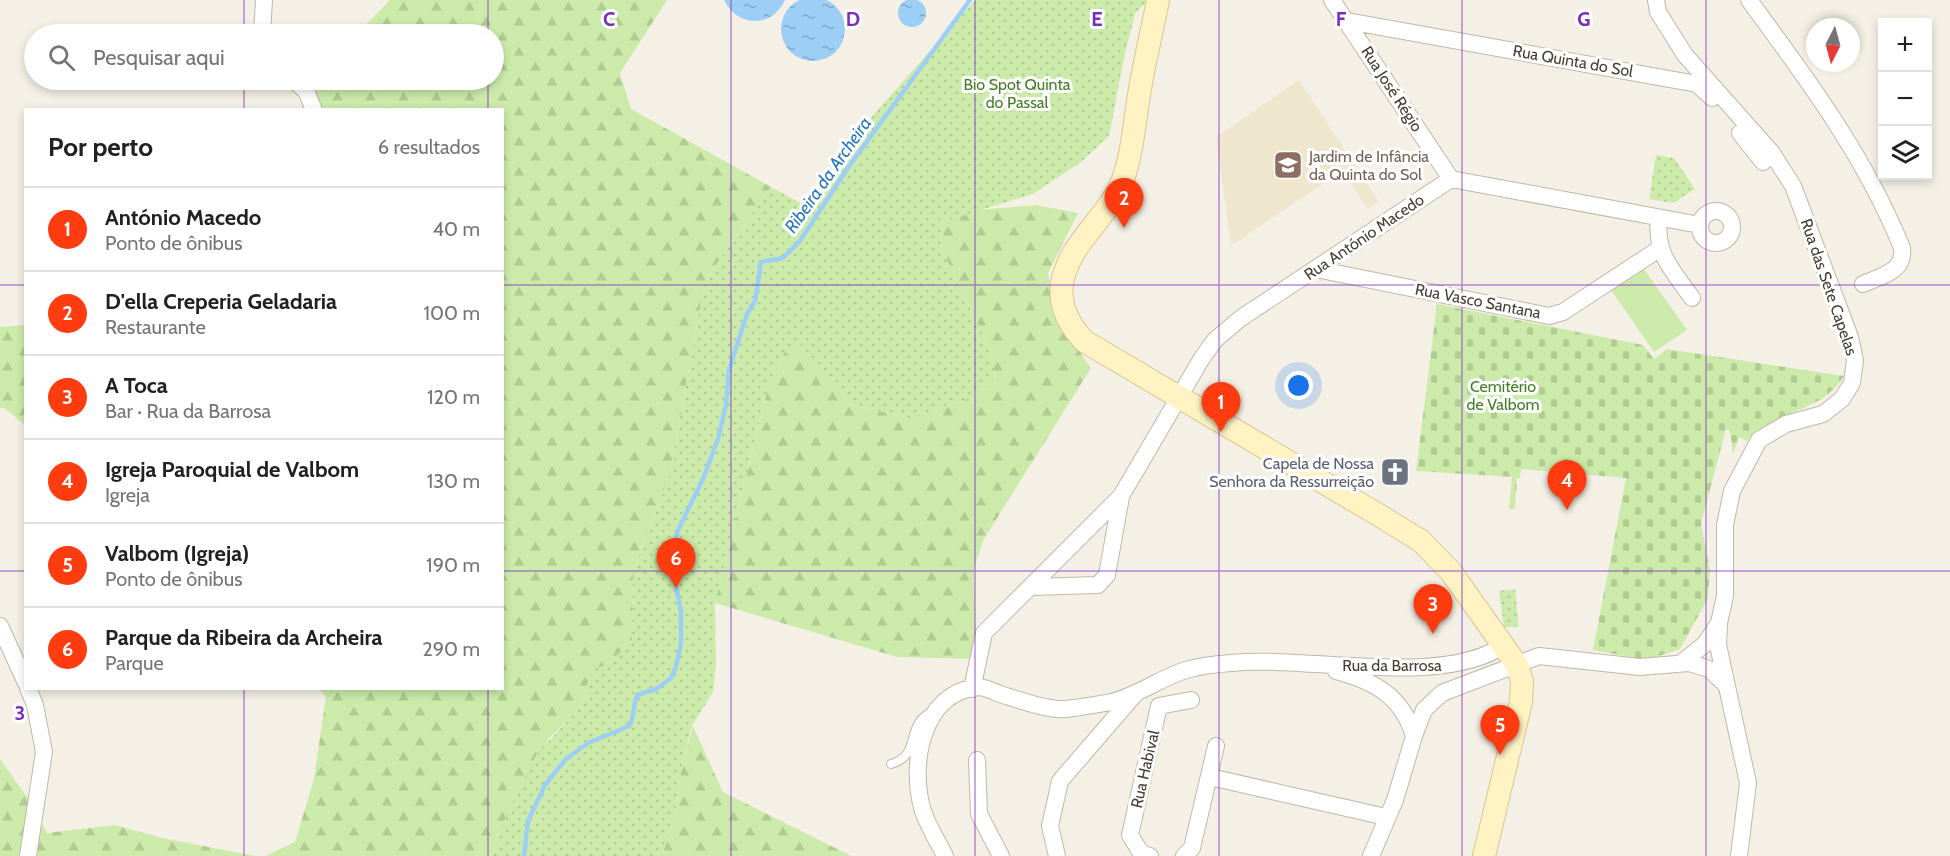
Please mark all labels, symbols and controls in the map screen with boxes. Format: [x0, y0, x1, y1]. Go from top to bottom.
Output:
text: C [603, 7, 615, 31]
text: D [846, 7, 860, 31]
text: E [1091, 7, 1103, 31]
text: F [1336, 7, 1347, 31]
text: G [1577, 7, 1591, 31]
north arrow [1806, 18, 1860, 72]
map controls [1878, 18, 1932, 180]
button: + [1878, 18, 1932, 72]
search box [24, 24, 504, 90]
icon: search [45, 41, 78, 74]
street label: Rua Quinta do Sol [1511, 41, 1635, 81]
street label: Rua José Régio [1357, 43, 1427, 136]
text: Pesquisar aqui [93, 44, 225, 71]
button: − [1878, 72, 1932, 126]
park label: Bio Spot Quinta do Passal [964, 75, 1071, 112]
water label: Ribeira da Archeira [780, 113, 876, 237]
button: layers [1878, 126, 1932, 180]
text: Por perto [48, 131, 153, 163]
text: 6 resultados [378, 135, 480, 159]
place label: Jardim de Infância da Quinta do Sol [1308, 147, 1429, 184]
school or university icon: Jardim de Infância da Quinta do Sol [1272, 149, 1304, 181]
pin: 2 [1104, 178, 1144, 228]
street label: Rua António Macedo [1301, 190, 1428, 284]
text: António Macedo [105, 204, 261, 231]
street label: Rua das Sete Capelas [1797, 216, 1861, 358]
text: 1 [64, 217, 71, 241]
text: 40 m [432, 217, 480, 241]
text: Ponto de ônibus [105, 231, 242, 255]
street label: Rua Vasco Santana [1414, 279, 1543, 323]
text: D'ella Creperia Geladaria [105, 288, 337, 315]
text: 2 [62, 301, 73, 325]
text: 100 m [424, 301, 480, 325]
text: Restaurante [105, 315, 206, 339]
your location [1284, 371, 1313, 400]
text: A Toca [105, 372, 168, 399]
park label: Cemitério de Valbom [1467, 377, 1539, 414]
pin: 1 [1202, 382, 1240, 432]
text: 3 [62, 385, 73, 409]
text: 120 m [427, 385, 480, 409]
text: Bar · Rua da Barrosa [105, 399, 271, 423]
place label: Capela de Nossa Senhora da Ressurreição [1209, 454, 1374, 491]
text: Igreja Paroquial de Valbom [105, 456, 359, 483]
church icon: Capela de Nossa Senhora da Ressurreição [1379, 456, 1411, 488]
pin: 4 [1548, 460, 1586, 510]
text: 4 [61, 469, 74, 493]
text: 130 m [427, 469, 480, 493]
text: Igreja [105, 483, 150, 507]
pin: 6 [656, 538, 696, 588]
text: Valbom (Igreja) [105, 540, 249, 567]
text: 5 [62, 553, 73, 577]
text: 190 m [426, 553, 480, 577]
text: Ponto de ônibus [105, 567, 242, 591]
pin: 3 [1414, 584, 1452, 634]
text: Parque da Ribeira da Archeira [105, 624, 383, 651]
text: 6 [62, 637, 73, 661]
text: 290 m [422, 637, 480, 661]
text: Parque [105, 651, 164, 675]
street label: Rua da Barrosa [1342, 656, 1442, 675]
text: 3 [15, 701, 25, 725]
pin: 5 [1480, 706, 1520, 755]
street label: Rua Habival [1127, 728, 1163, 810]

